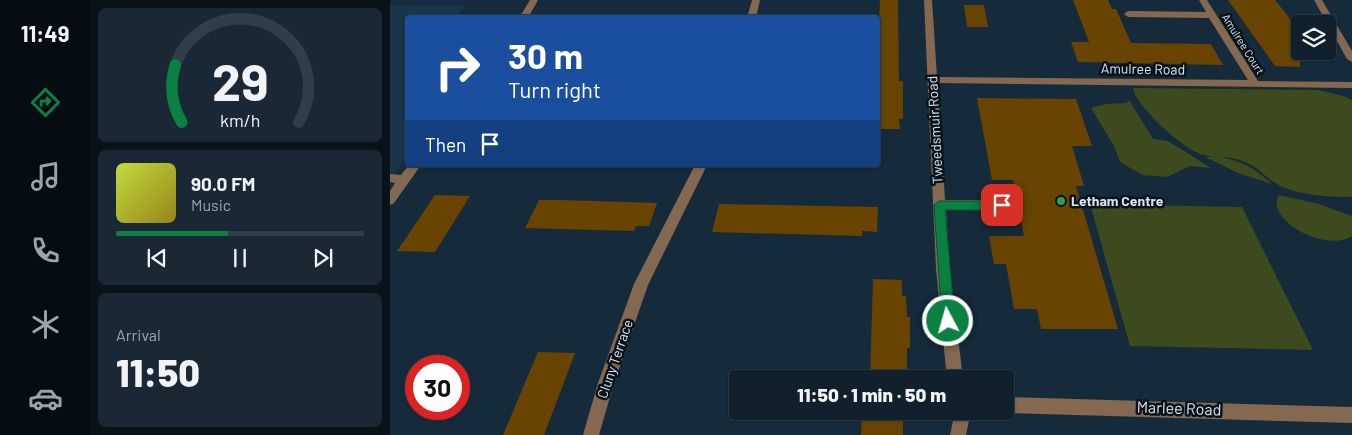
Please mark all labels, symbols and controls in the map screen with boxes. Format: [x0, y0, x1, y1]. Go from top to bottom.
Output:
street label: Amulree Court [1220, 11, 1267, 76]
map controls [1291, 15, 1336, 60]
button: layers [1291, 15, 1336, 60]
text: 11:49 [21, 20, 69, 46]
text: 30 m [508, 34, 583, 76]
icon: right [425, 35, 490, 100]
text: 29 [212, 49, 268, 111]
street label: Amulree Road [1101, 59, 1185, 78]
text: Turn right [508, 76, 601, 102]
street label: Tweedsmuir Road [923, 76, 946, 184]
icon: directions [28, 85, 63, 120]
text: km/h [220, 109, 260, 131]
icon: arrive [476, 130, 504, 158]
text: Then [425, 133, 466, 156]
icon: music [28, 159, 63, 194]
text: 90.0 FM [191, 172, 255, 195]
pin [981, 184, 1023, 226]
icon: arrive [988, 191, 1016, 219]
place label: Letham Centre [1071, 192, 1164, 209]
text: Music [191, 195, 231, 214]
marker: Letham Centre [1055, 195, 1067, 207]
icon: phone [28, 233, 63, 268]
icon: previous [143, 244, 171, 272]
icon: pause [226, 244, 254, 272]
icon: next [309, 244, 337, 272]
position arrow [921, 294, 973, 346]
icon: climate [28, 307, 63, 342]
street label: Cluny Terrace [593, 317, 636, 401]
text: Arrival [116, 325, 161, 344]
text: 11:50 [116, 349, 200, 395]
speed limit sign: 30 [405, 355, 470, 420]
icon: car [28, 381, 63, 416]
text: 11:50 · 1 min · 50 m [797, 383, 946, 406]
street label: Marlee Road [1136, 397, 1222, 418]

